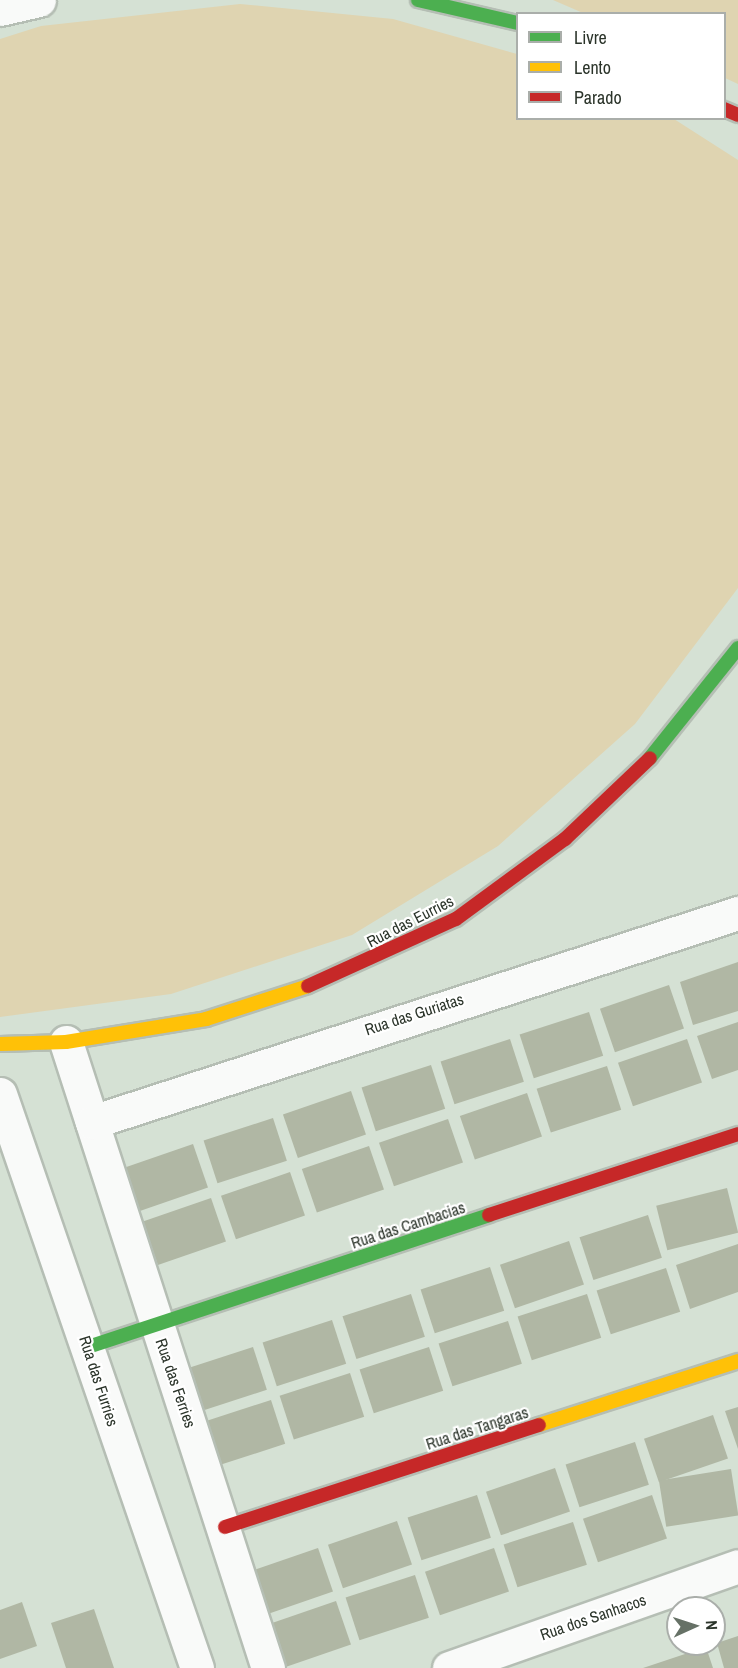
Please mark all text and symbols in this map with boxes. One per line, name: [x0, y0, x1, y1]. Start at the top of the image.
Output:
legend: [516, 12, 726, 120]
text: Livre: [574, 25, 607, 50]
text: Lento: [574, 55, 611, 80]
text: Parado: [574, 85, 622, 110]
street label: Rua das Eurries: [363, 891, 457, 951]
street label: Rua das Guriatas: [362, 989, 466, 1039]
street label: Rua das Cambacias: [349, 1198, 467, 1252]
street label: Rua das Furries: [75, 1333, 123, 1429]
street label: Rua das Ferries: [152, 1336, 200, 1430]
street label: Rua das Tangaras: [423, 1402, 531, 1454]
street label: Rua dos Sanhacos: [537, 1590, 649, 1644]
north arrow: [666, 1596, 726, 1656]
text: N: [701, 1620, 723, 1630]

